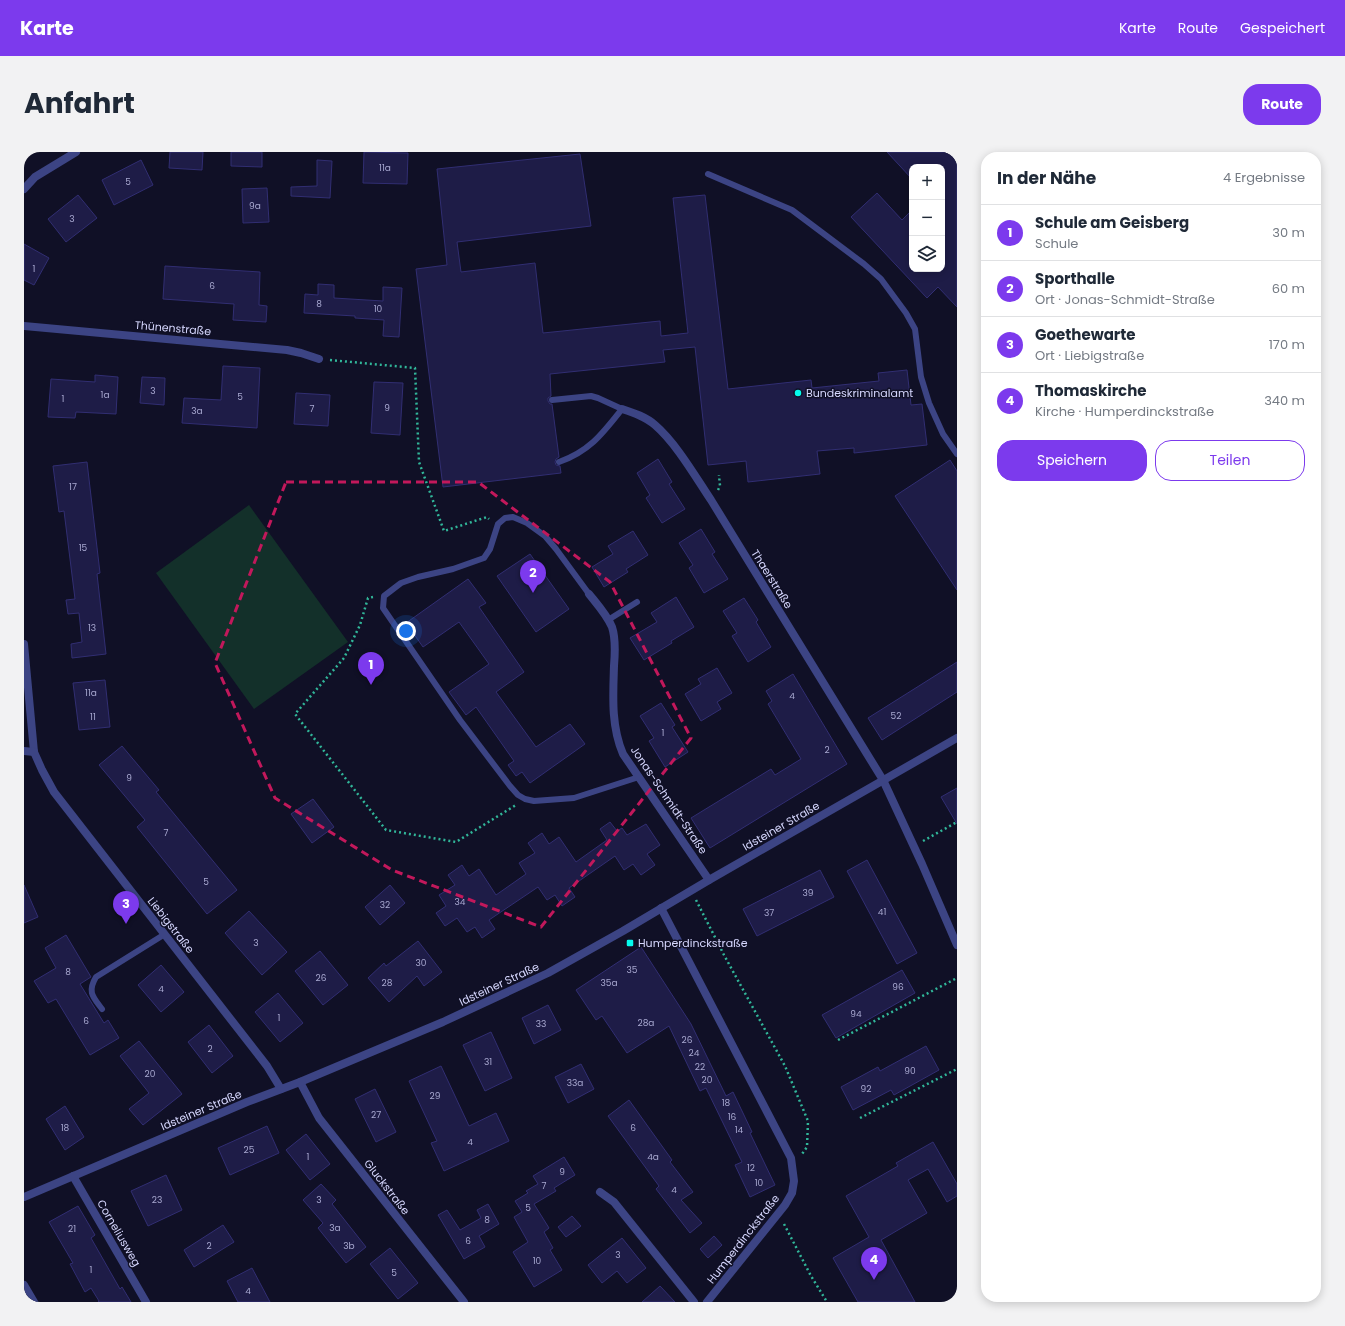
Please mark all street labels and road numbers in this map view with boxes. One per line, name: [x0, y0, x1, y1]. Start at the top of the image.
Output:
street label: Thünenstraße: [134, 317, 212, 339]
street label: Thaerstraße: [747, 546, 797, 612]
street label: Jonas-Schmidt-Straße: [627, 743, 711, 857]
street label: Idsteiner Straße: [739, 797, 823, 855]
street label: Liebigstraße: [144, 893, 198, 957]
street label: Idsteiner Straße: [456, 958, 542, 1010]
street label: Idsteiner Straße: [158, 1086, 244, 1134]
street label: Gluckstraße: [360, 1156, 414, 1218]
street label: Humperdinckstraße: [703, 1191, 783, 1287]
street label: Corneliusweg: [93, 1197, 145, 1269]

